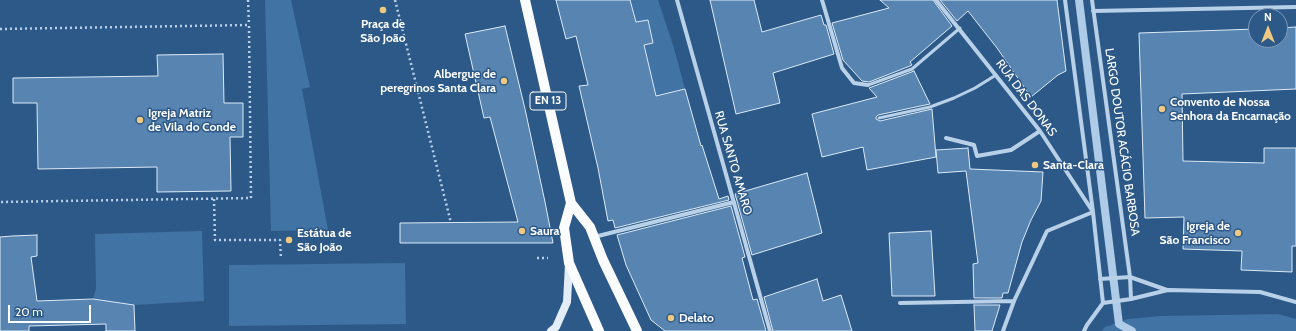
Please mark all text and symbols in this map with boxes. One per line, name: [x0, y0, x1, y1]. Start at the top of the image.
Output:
marker: Praça de São João: [378, 5, 388, 15]
north arrow: [1248, 8, 1288, 48]
text: N: [1264, 10, 1272, 24]
place label: Praça de São João: [360, 17, 406, 45]
street label: LARGO DOUTOR ACÁCIO BARBOSA: [1102, 47, 1142, 237]
street label: RUA DAS DONAS: [992, 57, 1060, 139]
place label: Albergue de peregrinos Santa Clara: [380, 67, 496, 95]
marker: Albergue de peregrinos Santa Clara: [499, 76, 509, 86]
road number: EN 13: [530, 92, 566, 110]
place label: Convento de Nossa Senhora da Encarnação: [1170, 95, 1291, 123]
marker: Convento de Nossa Senhora da Encarnação: [1157, 104, 1167, 114]
place label: Igreja Matriz de Vila do Conde: [148, 106, 236, 134]
street label: RUA SANTO AMARO: [711, 109, 755, 217]
marker: Igreja Matriz de Vila do Conde: [135, 115, 145, 125]
place label: Santa-Clara: [1043, 158, 1104, 172]
marker: Santa-Clara: [1030, 160, 1040, 170]
place label: Igreja de São Francisco: [1160, 219, 1230, 247]
place label: Saura: [530, 224, 559, 238]
place label: Estátua de São João: [297, 226, 351, 254]
marker: Saura: [517, 226, 527, 236]
marker: Igreja de São Francisco: [1233, 228, 1243, 238]
marker: Estátua de São João: [284, 235, 294, 245]
scale bar: [10, 297, 93, 323]
text: 20 m: [15, 304, 43, 319]
place label: Delato: [679, 311, 714, 325]
marker: Delato: [666, 313, 676, 323]

